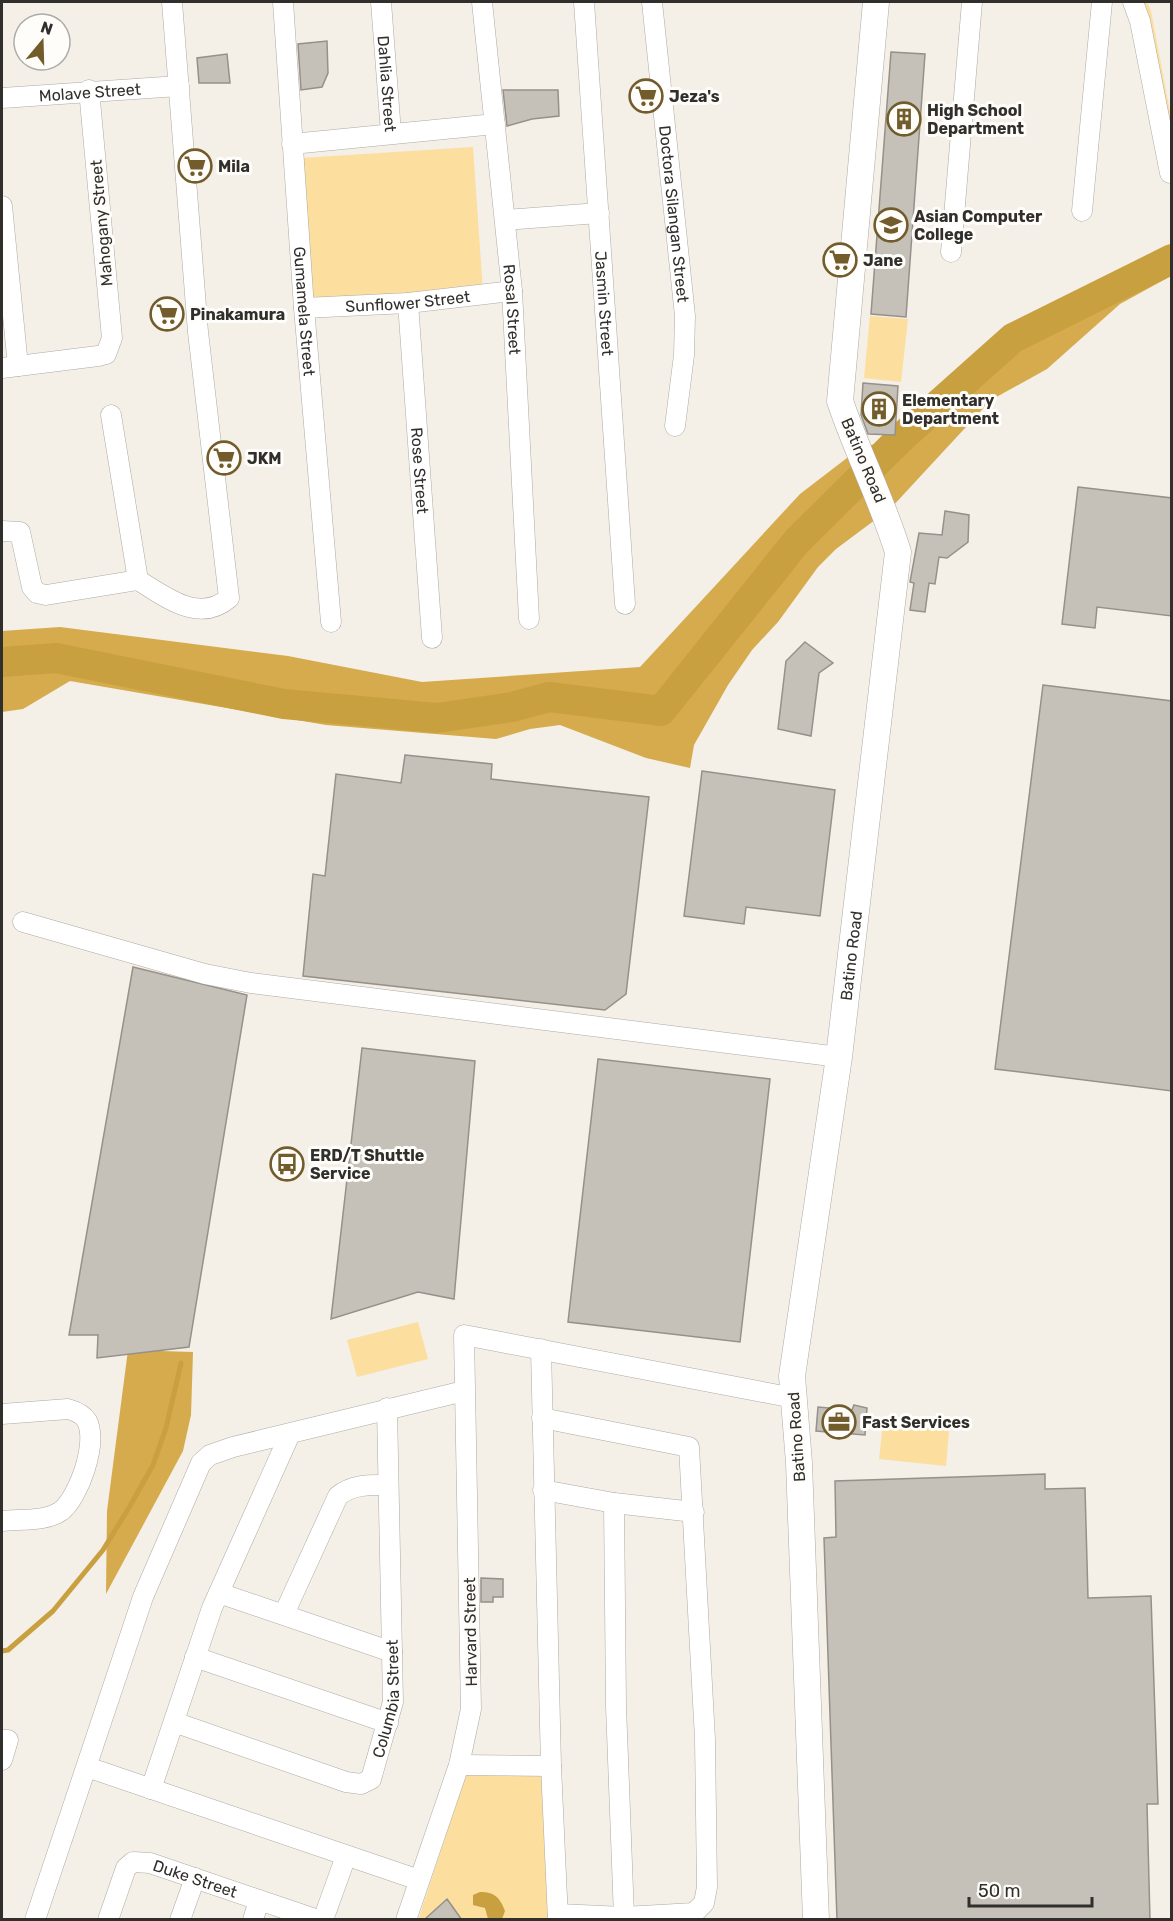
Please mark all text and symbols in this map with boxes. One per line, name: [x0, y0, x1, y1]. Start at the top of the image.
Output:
north arrow: [12, 12, 72, 72]
text: N: [38, 17, 55, 39]
street label: Dahlia Street: [374, 35, 400, 133]
supermarket icon: Jeza's: [628, 78, 664, 114]
street label: Molave Street: [38, 80, 141, 105]
place label: Jeza's: [669, 87, 720, 106]
building icon: High School Department: [886, 101, 922, 137]
place label: High School Department: [927, 101, 1025, 138]
street label: Doctora Silangan Street: [655, 124, 693, 303]
supermarket icon: Mila: [177, 148, 213, 184]
place label: Mila: [218, 157, 250, 176]
street label: Mahogany Street: [87, 159, 116, 287]
school or university icon: Asian Computer College: [873, 207, 909, 243]
place label: Asian Computer College: [914, 207, 1043, 244]
supermarket icon: Jane: [822, 242, 858, 278]
street label: Gumamela Street: [290, 246, 319, 377]
street label: Jasmin Street: [591, 250, 617, 356]
place label: Jane: [863, 251, 903, 270]
street label: Rosal Street: [499, 263, 524, 355]
street label: Sunflower Street: [345, 287, 471, 316]
supermarket icon: Pinakamura: [149, 296, 185, 332]
place label: Pinakamura: [190, 305, 285, 324]
building icon: Elementary Department: [861, 391, 897, 427]
place label: Elementary Department: [902, 391, 1000, 428]
street label: Batino Road: [837, 415, 890, 505]
street label: Rose Street: [407, 427, 432, 515]
supermarket icon: JKM: [206, 440, 242, 476]
place label: JKM: [247, 449, 282, 468]
street label: Batino Road: [837, 910, 866, 1002]
bus stop icon: ERD/T Shuttle Service: [269, 1146, 305, 1182]
place label: ERD/T Shuttle Service: [310, 1146, 424, 1183]
street label: Batino Road: [784, 1391, 809, 1483]
office icon: Fast Services: [821, 1404, 857, 1440]
place label: Fast Services: [862, 1413, 970, 1432]
street label: Harvard Street: [460, 1577, 481, 1687]
street label: Columbia Street: [369, 1639, 403, 1760]
street label: Duke Street: [150, 1856, 240, 1902]
scale bar: [969, 1870, 1092, 1908]
text: 50 m: [978, 1880, 1021, 1902]

